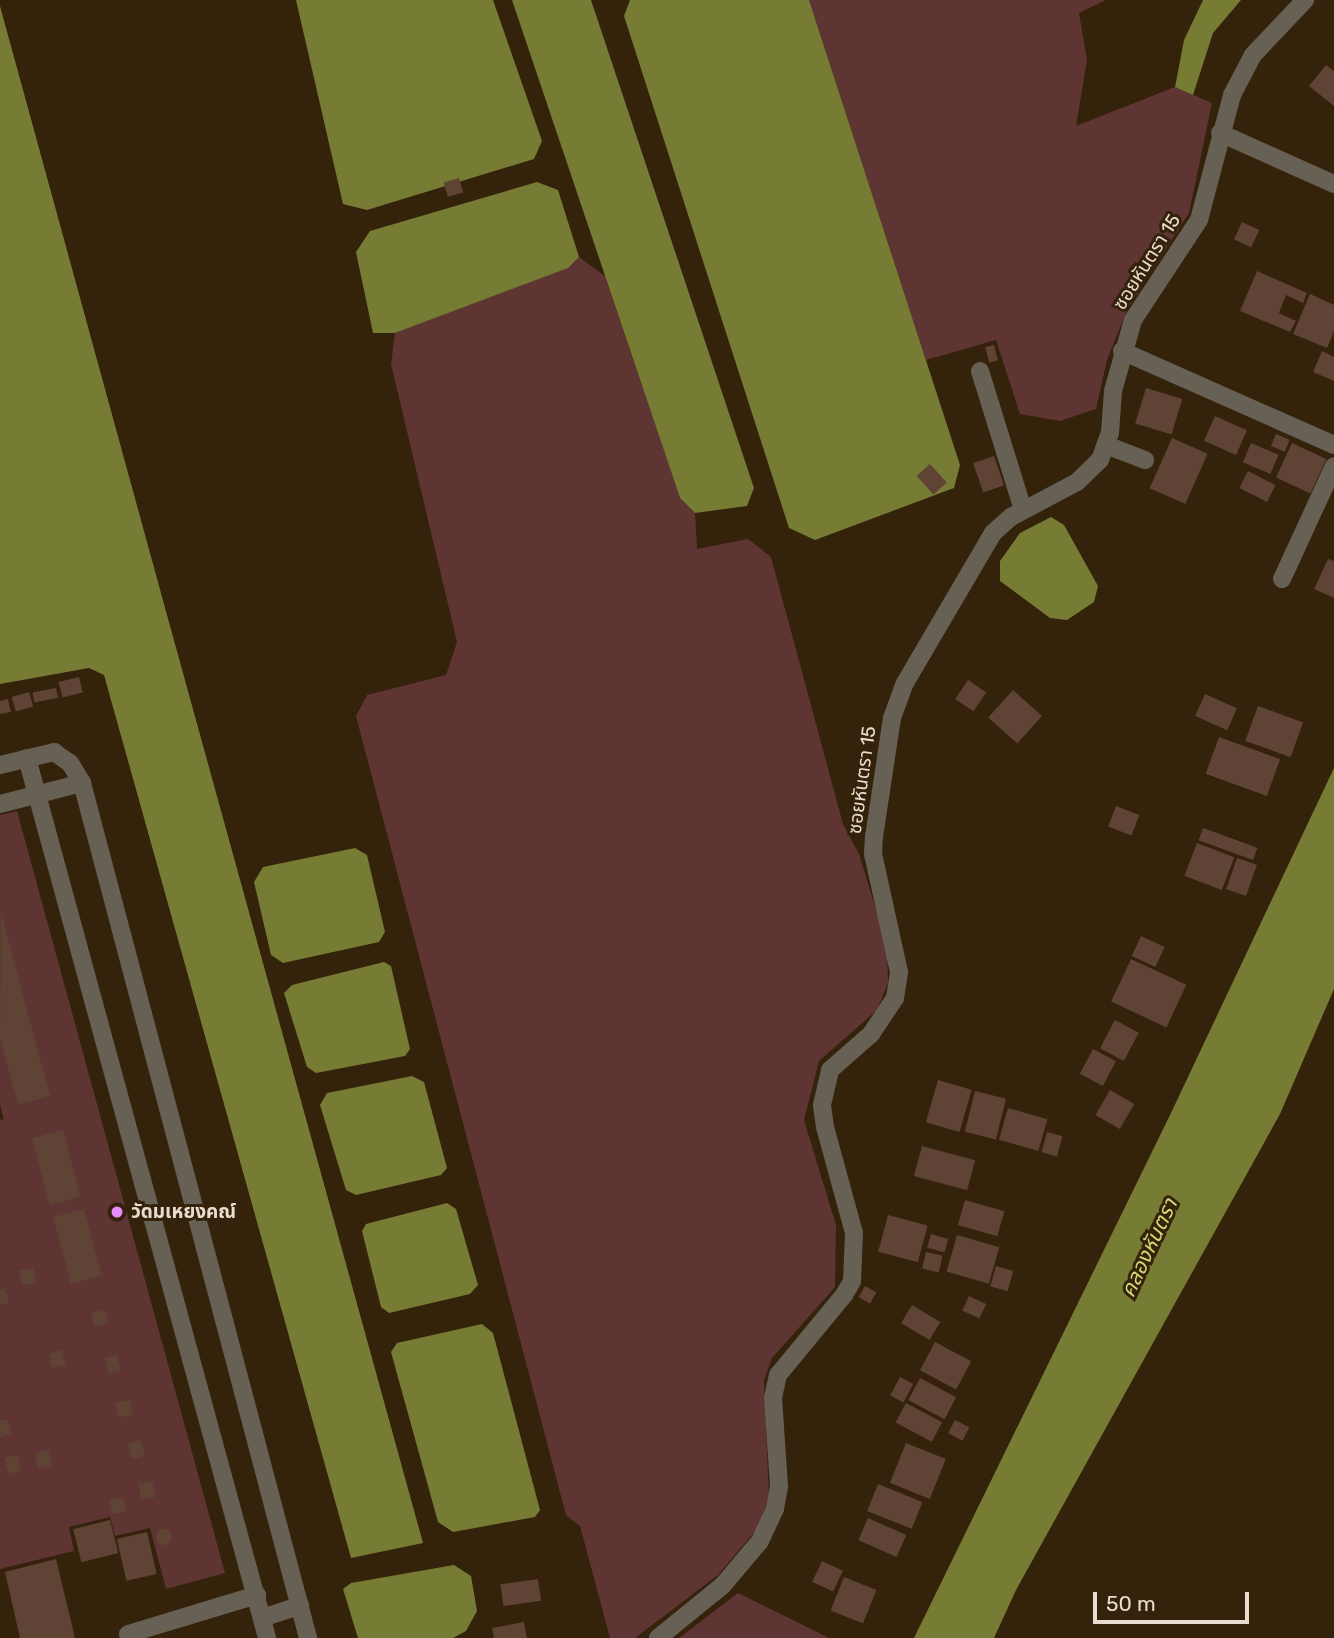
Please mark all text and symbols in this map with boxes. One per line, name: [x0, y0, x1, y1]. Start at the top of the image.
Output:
street label: ซอยหันตรา 15: [1109, 210, 1185, 314]
street label: ซอยหันตรา 15: [843, 725, 881, 835]
water label: คลองหันตรา: [1115, 1195, 1183, 1301]
place label: วัดมเหยงคณ์: [131, 1201, 236, 1223]
marker: วัดมเหยงคณ์: [109, 1204, 125, 1220]
scale bar: [1096, 1578, 1252, 1622]
text: 50 m: [1106, 1591, 1156, 1616]

